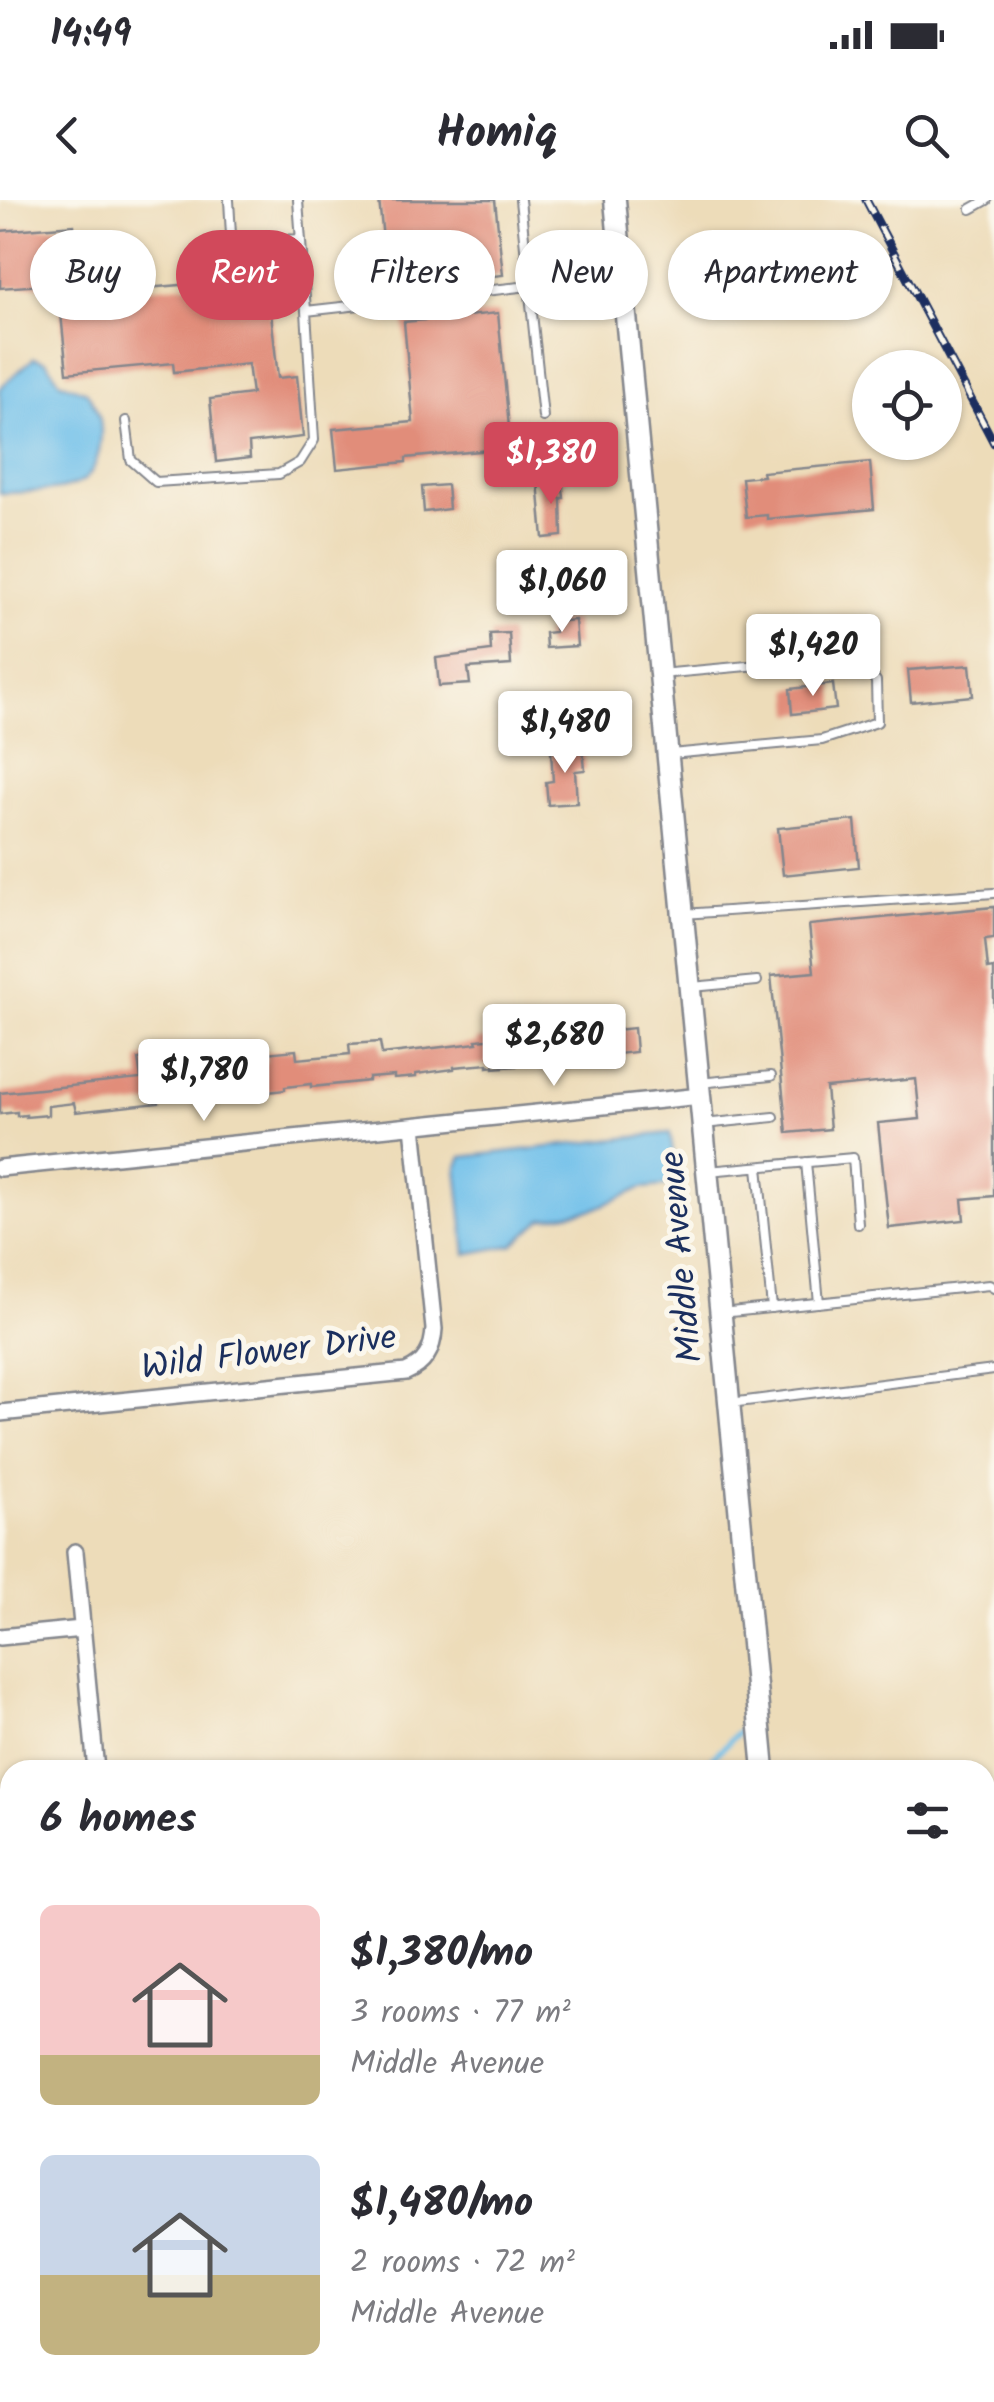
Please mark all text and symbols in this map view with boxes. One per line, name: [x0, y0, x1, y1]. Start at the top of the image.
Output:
text: 14:49: [50, 5, 131, 65]
text: Homiq: [436, 99, 558, 171]
icon: back: [40, 108, 95, 163]
icon: search: [899, 108, 954, 163]
chip: Buy: [30, 230, 156, 320]
chip: Rent: [176, 230, 314, 320]
chip: Filters: [334, 230, 495, 320]
chip: New: [515, 230, 648, 320]
chip: Apartment: [668, 230, 893, 320]
map controls: [852, 350, 962, 460]
button: locate: [852, 350, 962, 460]
pin: $1,380: [470, 422, 632, 507]
text: $1,380: [506, 429, 596, 480]
pin: $1,060: [481, 550, 643, 635]
text: $1,060: [518, 557, 606, 608]
pin: $1,420: [732, 614, 894, 699]
text: $1,420: [768, 621, 858, 672]
pin: $1,480: [484, 691, 646, 776]
text: $1,480: [520, 698, 610, 749]
pin: $2,680: [473, 1004, 635, 1089]
text: $2,680: [505, 1011, 603, 1062]
pin: $1,780: [123, 1039, 285, 1124]
text: $1,780: [160, 1046, 248, 1097]
street label: Middle Avenue: [646, 1149, 720, 1365]
street label: Wild Flower Drive: [138, 1311, 400, 1397]
text: 6 homes: [40, 1787, 196, 1854]
icon: filters: [900, 1793, 955, 1848]
text: $1,380/mo: [350, 1921, 533, 1988]
icon: home: [120, 1945, 240, 2065]
text: 3 rooms · 77 m²: [350, 1988, 571, 2039]
text: Middle Avenue: [350, 2039, 544, 2090]
text: $1,480/mo: [350, 2171, 533, 2238]
icon: home: [120, 2195, 240, 2315]
text: 2 rooms · 72 m²: [350, 2238, 575, 2289]
text: Middle Avenue: [350, 2289, 544, 2340]

